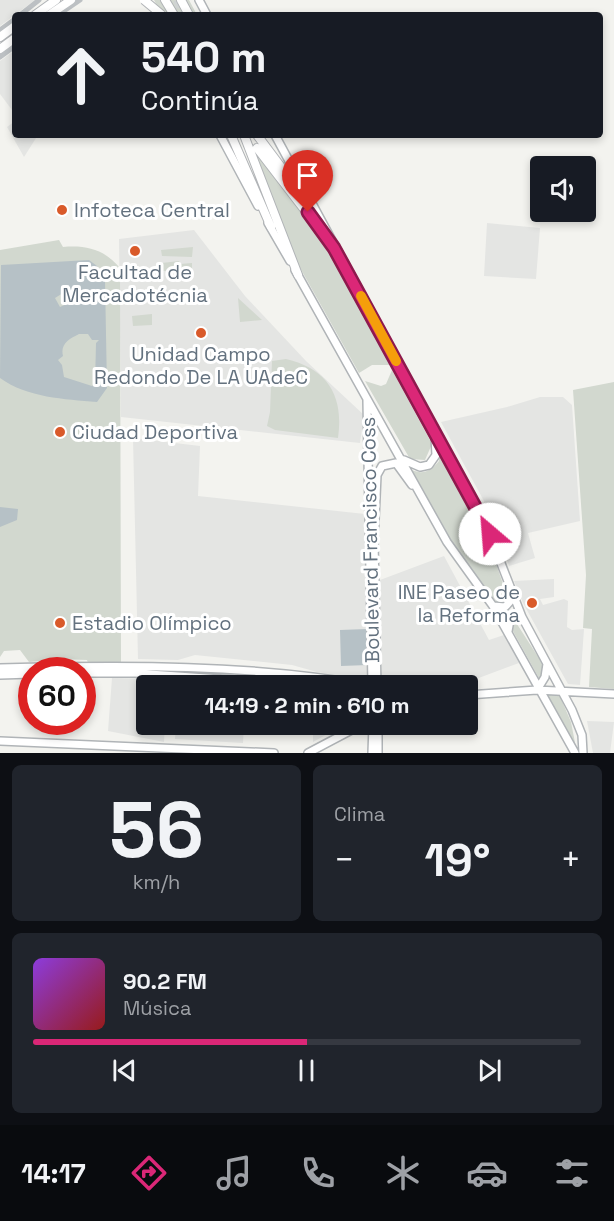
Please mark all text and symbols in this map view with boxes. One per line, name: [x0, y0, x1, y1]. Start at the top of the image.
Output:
text: 540 m: [141, 31, 267, 84]
icon: ahead: [42, 36, 120, 114]
text: Continúa: [141, 83, 259, 118]
pin: [282, 150, 333, 212]
map controls: [530, 156, 596, 222]
button: sound: [530, 156, 596, 222]
icon: arrive: [291, 159, 324, 192]
place label: Infoteca Central: [74, 197, 230, 223]
marker: Infoteca Central: [55, 203, 69, 217]
marker: Facultad de Mercadotécnia: [128, 244, 142, 258]
place label: Facultad de Mercadotécnia: [62, 259, 208, 308]
marker: Unidad Campo Redondo De LA UAdeC: [194, 326, 208, 340]
place label: Unidad Campo Redondo De LA UAdeC: [94, 341, 308, 390]
street label: Boulevard Francisco Coss: [355, 417, 385, 663]
place label: Ciudad Deportiva: [72, 419, 238, 445]
marker: Ciudad Deportiva: [53, 425, 67, 439]
position arrow: [458, 502, 522, 566]
place label: INE Paseo de la Reforma: [398, 579, 520, 628]
marker: INE Paseo de la Reforma: [525, 596, 539, 610]
place label: Estadio Olímpico: [72, 610, 232, 636]
marker: Estadio Olímpico: [53, 616, 67, 630]
speed limit sign: 60: [18, 657, 96, 735]
text: 14:19 · 2 min · 610 m: [205, 691, 409, 719]
text: 56: [109, 780, 204, 880]
text: Clima: [334, 801, 385, 827]
text: 19°: [425, 832, 490, 889]
text: −: [334, 839, 354, 881]
text: +: [561, 839, 581, 881]
text: km/h: [133, 869, 180, 895]
text: 90.2 FM: [123, 967, 207, 995]
text: Música: [123, 995, 191, 1021]
icon: previous: [108, 1054, 141, 1087]
icon: pause: [290, 1054, 323, 1087]
icon: next: [473, 1054, 506, 1087]
icon: directions: [128, 1152, 170, 1194]
icon: music: [213, 1152, 255, 1194]
icon: phone: [297, 1152, 339, 1194]
icon: climate: [382, 1152, 424, 1194]
icon: car: [466, 1152, 508, 1194]
icon: filters: [551, 1152, 593, 1194]
text: 14:17: [21, 1156, 86, 1191]

